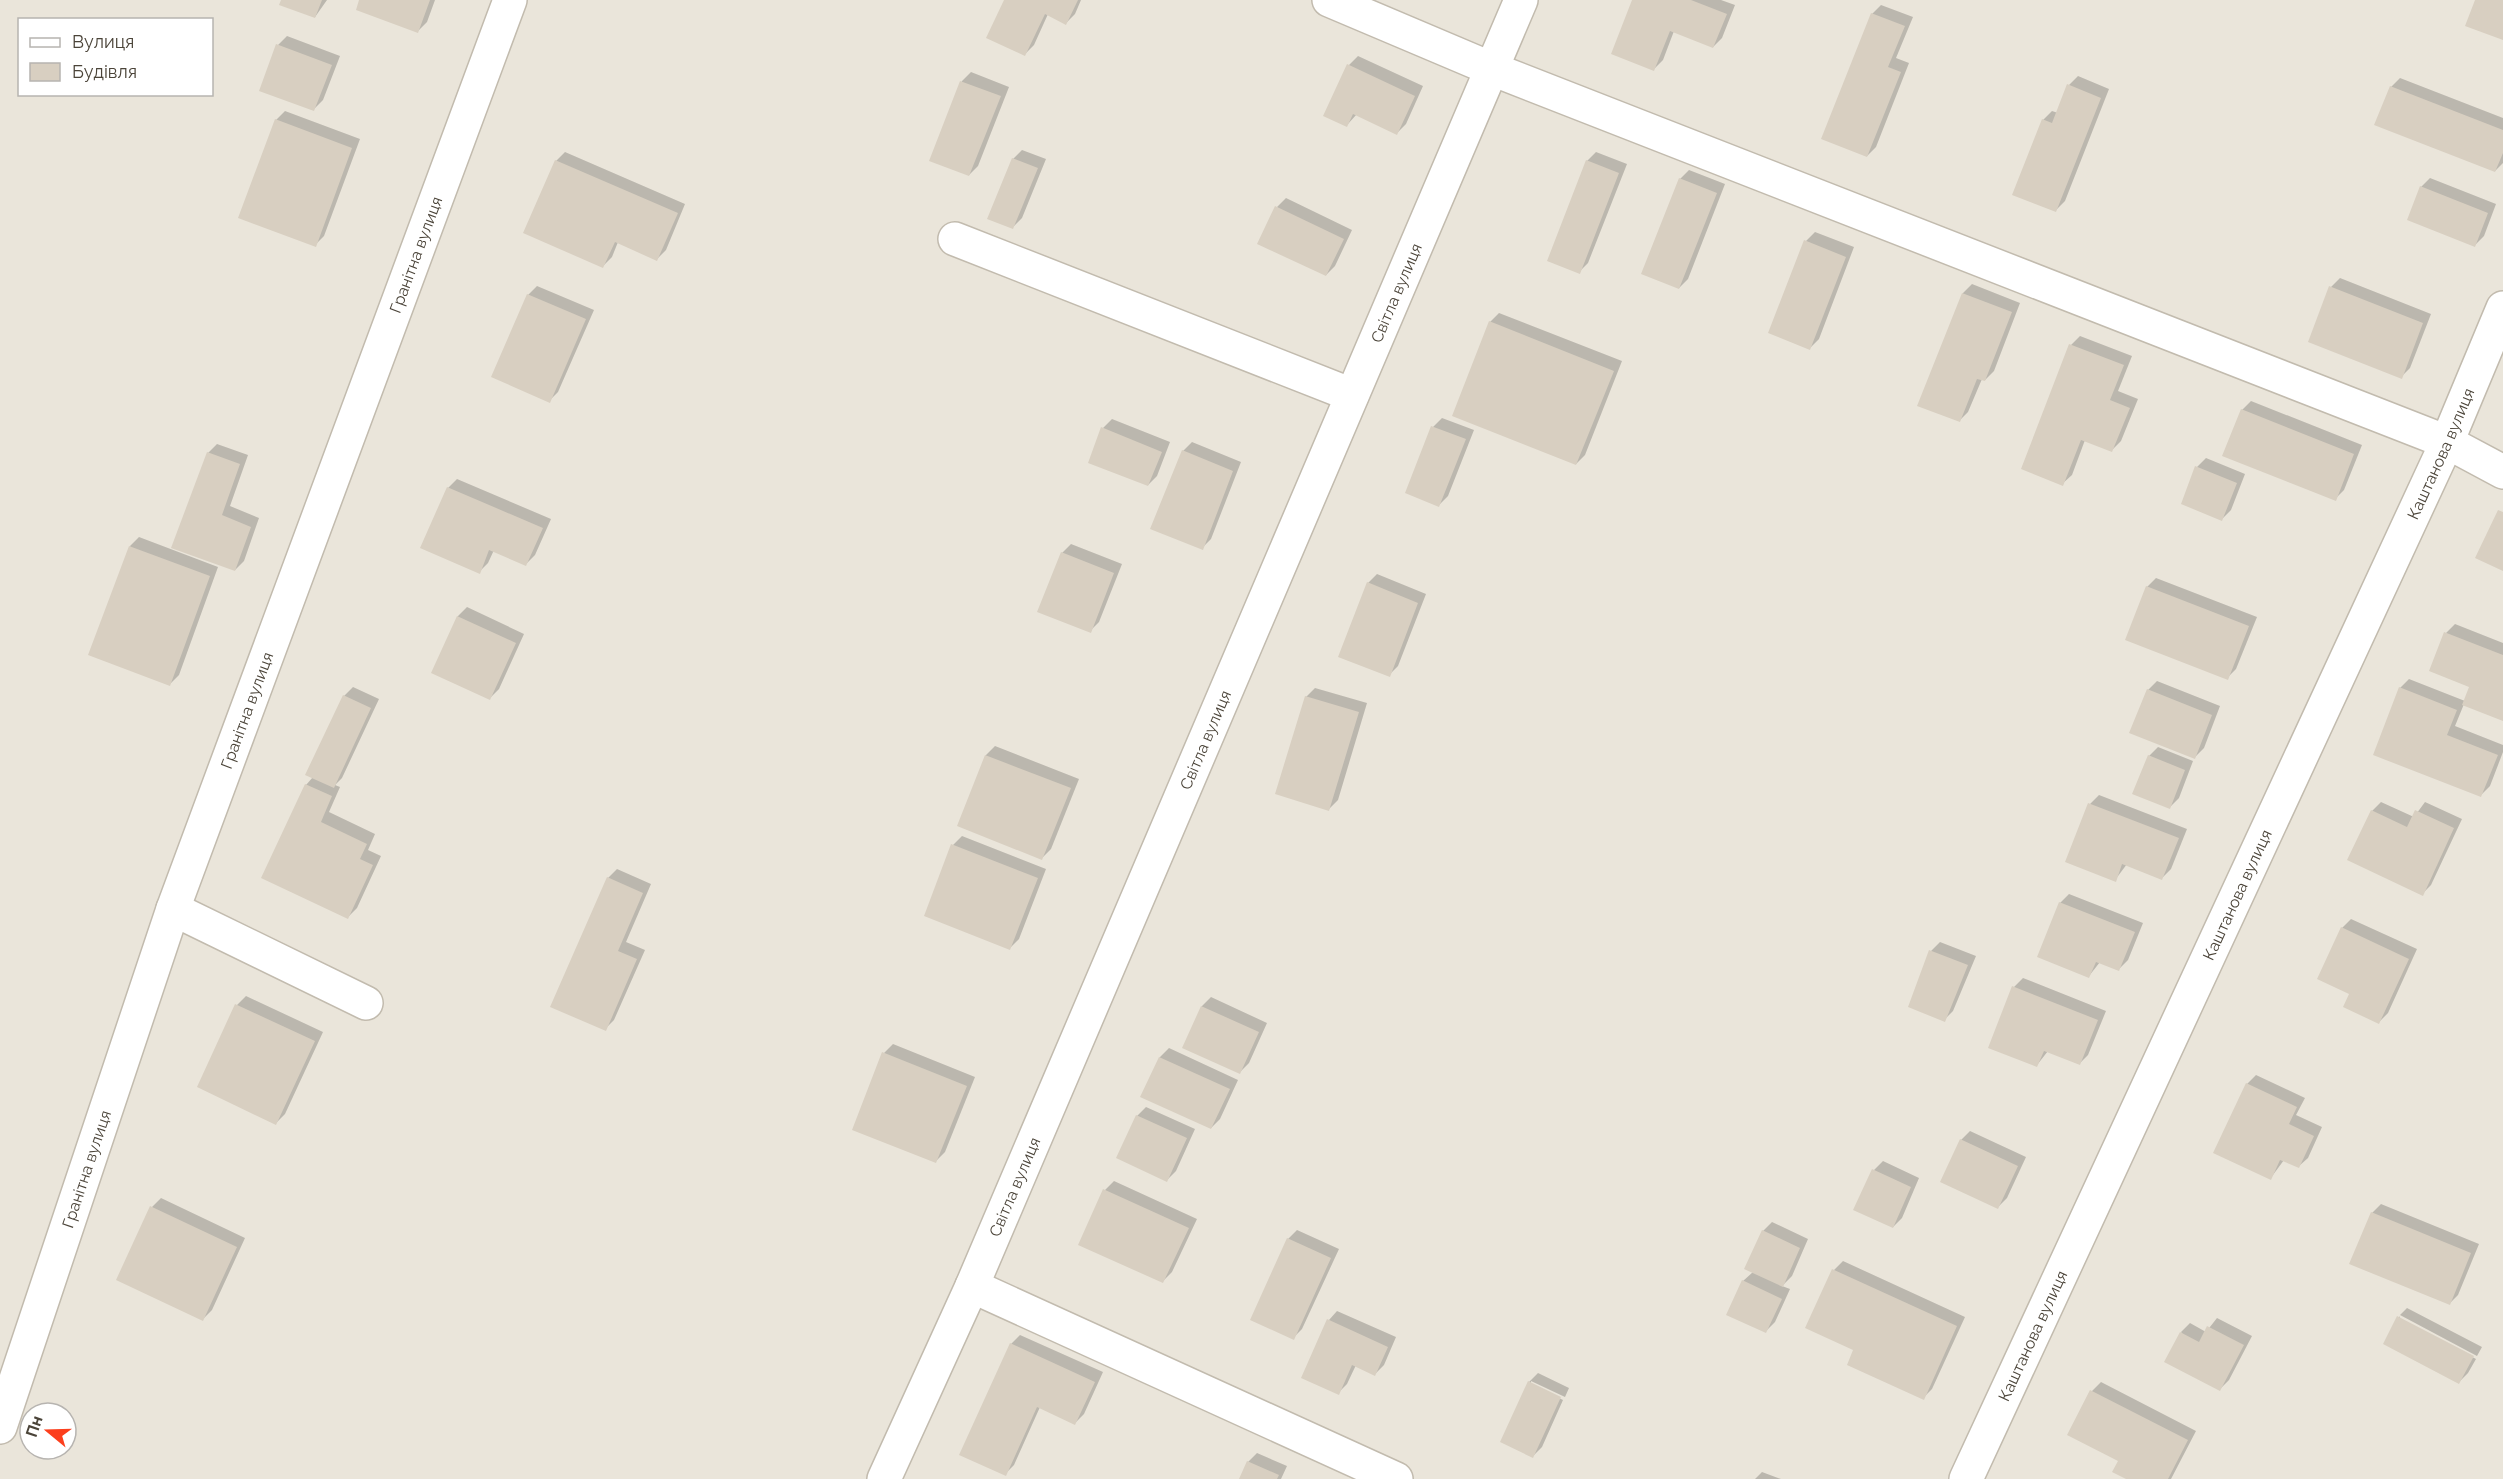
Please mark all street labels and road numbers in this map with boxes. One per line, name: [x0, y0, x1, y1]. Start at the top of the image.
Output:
street label: Гранітна вулиця: [386, 194, 446, 316]
street label: Світла вулиця: [1367, 241, 1426, 346]
street label: Каштанова вулиця: [2404, 385, 2478, 522]
street label: Гранітна вулиця: [217, 650, 277, 771]
street label: Світла вулиця: [1176, 687, 1235, 793]
street label: Каштанова вулиця: [2199, 827, 2276, 963]
street label: Гранітна вулиця: [58, 1108, 115, 1230]
street label: Світла вулиця: [985, 1134, 1044, 1239]
street label: Каштанова вулиця: [1995, 1268, 2071, 1404]

